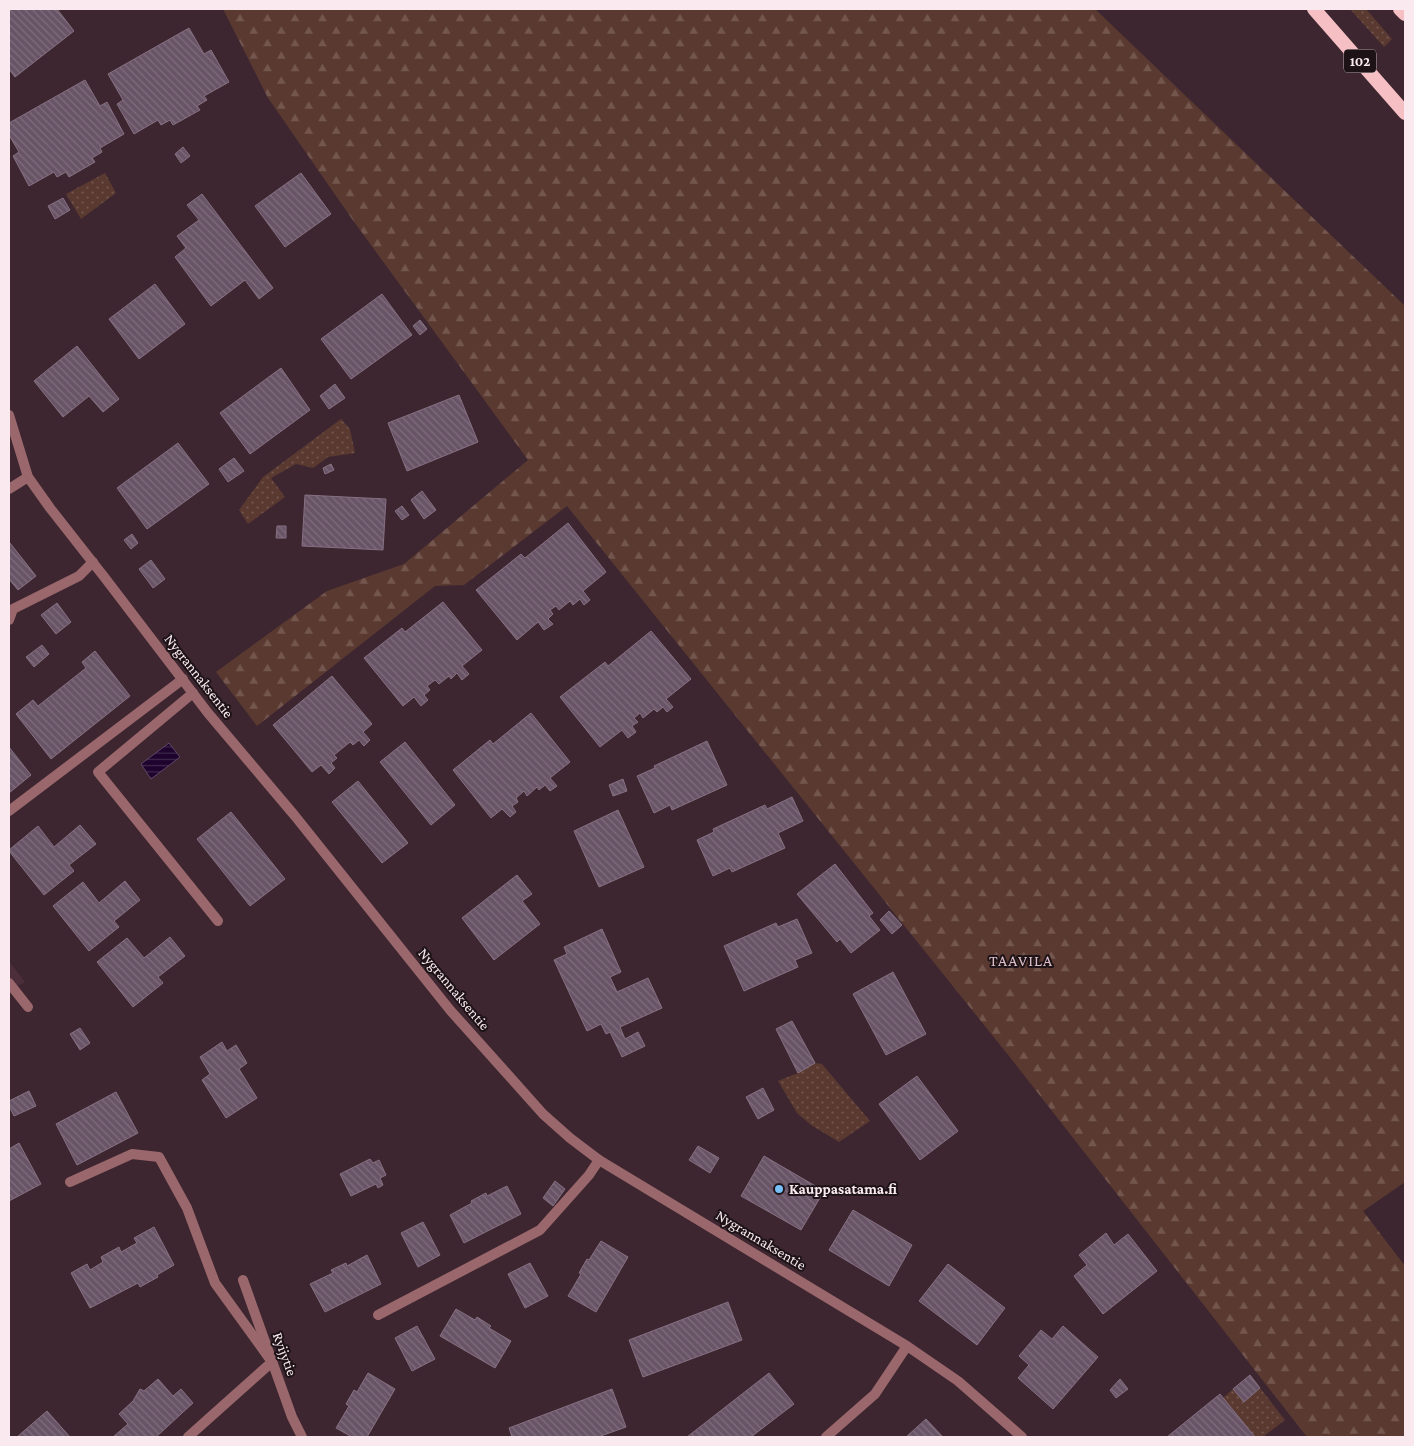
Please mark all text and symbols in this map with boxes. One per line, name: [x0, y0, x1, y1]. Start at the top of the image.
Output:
road number: 102: [1344, 49, 1376, 72]
street label: Nygrannaksentie: [161, 631, 237, 722]
street label: Nygrannaksentie: [414, 945, 493, 1034]
district label: TAAVILA: [989, 952, 1053, 969]
place label: Kauppasatama.fi: [789, 1181, 897, 1197]
marker: Kauppasatama.fi: [773, 1183, 785, 1195]
street label: Nygrannaksentie: [713, 1207, 809, 1274]
street label: Ryijytie: [269, 1330, 300, 1379]

